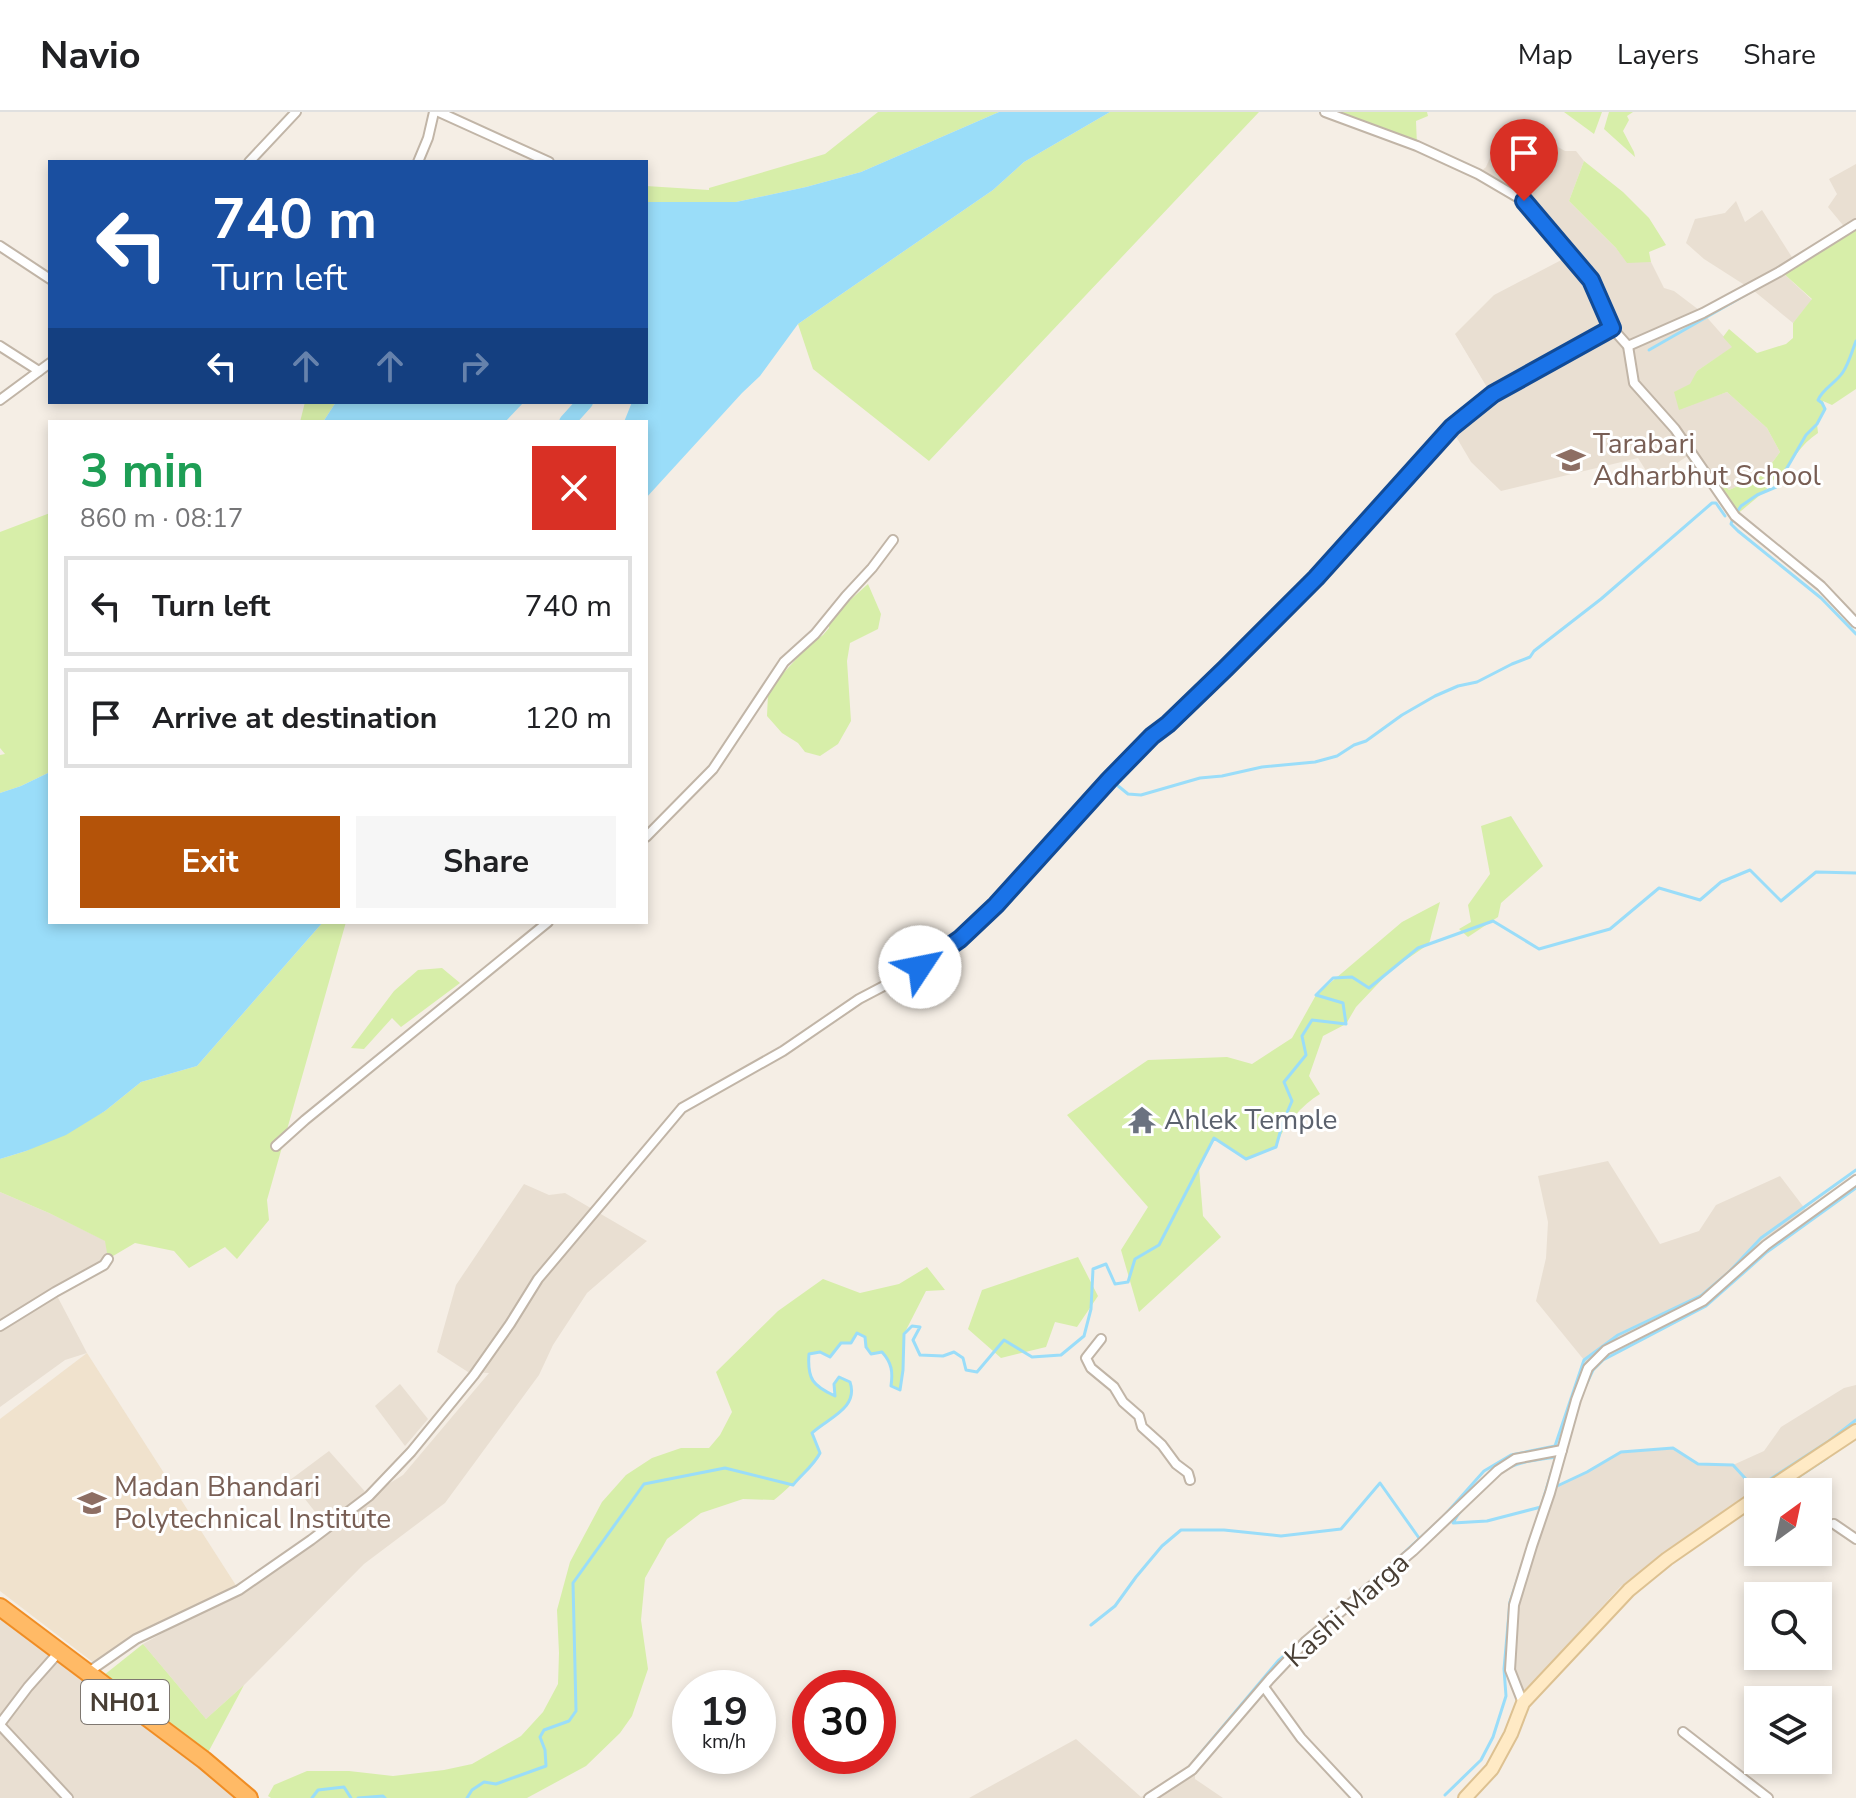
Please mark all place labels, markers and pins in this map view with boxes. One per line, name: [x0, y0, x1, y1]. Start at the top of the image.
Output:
pin: [1490, 119, 1558, 201]
place label: Tarabari Adharbhut School: [1593, 425, 1822, 495]
school or university icon: Tarabari Adharbhut School: [1556, 445, 1586, 475]
place label: Ahlek Temple: [1164, 1101, 1338, 1139]
temple icon: Ahlek Temple: [1127, 1105, 1157, 1135]
place label: Madan Bhandari Polytechnical Institute: [114, 1468, 391, 1538]
school or university icon: Madan Bhandari Polytechnical Institute: [77, 1488, 107, 1518]

